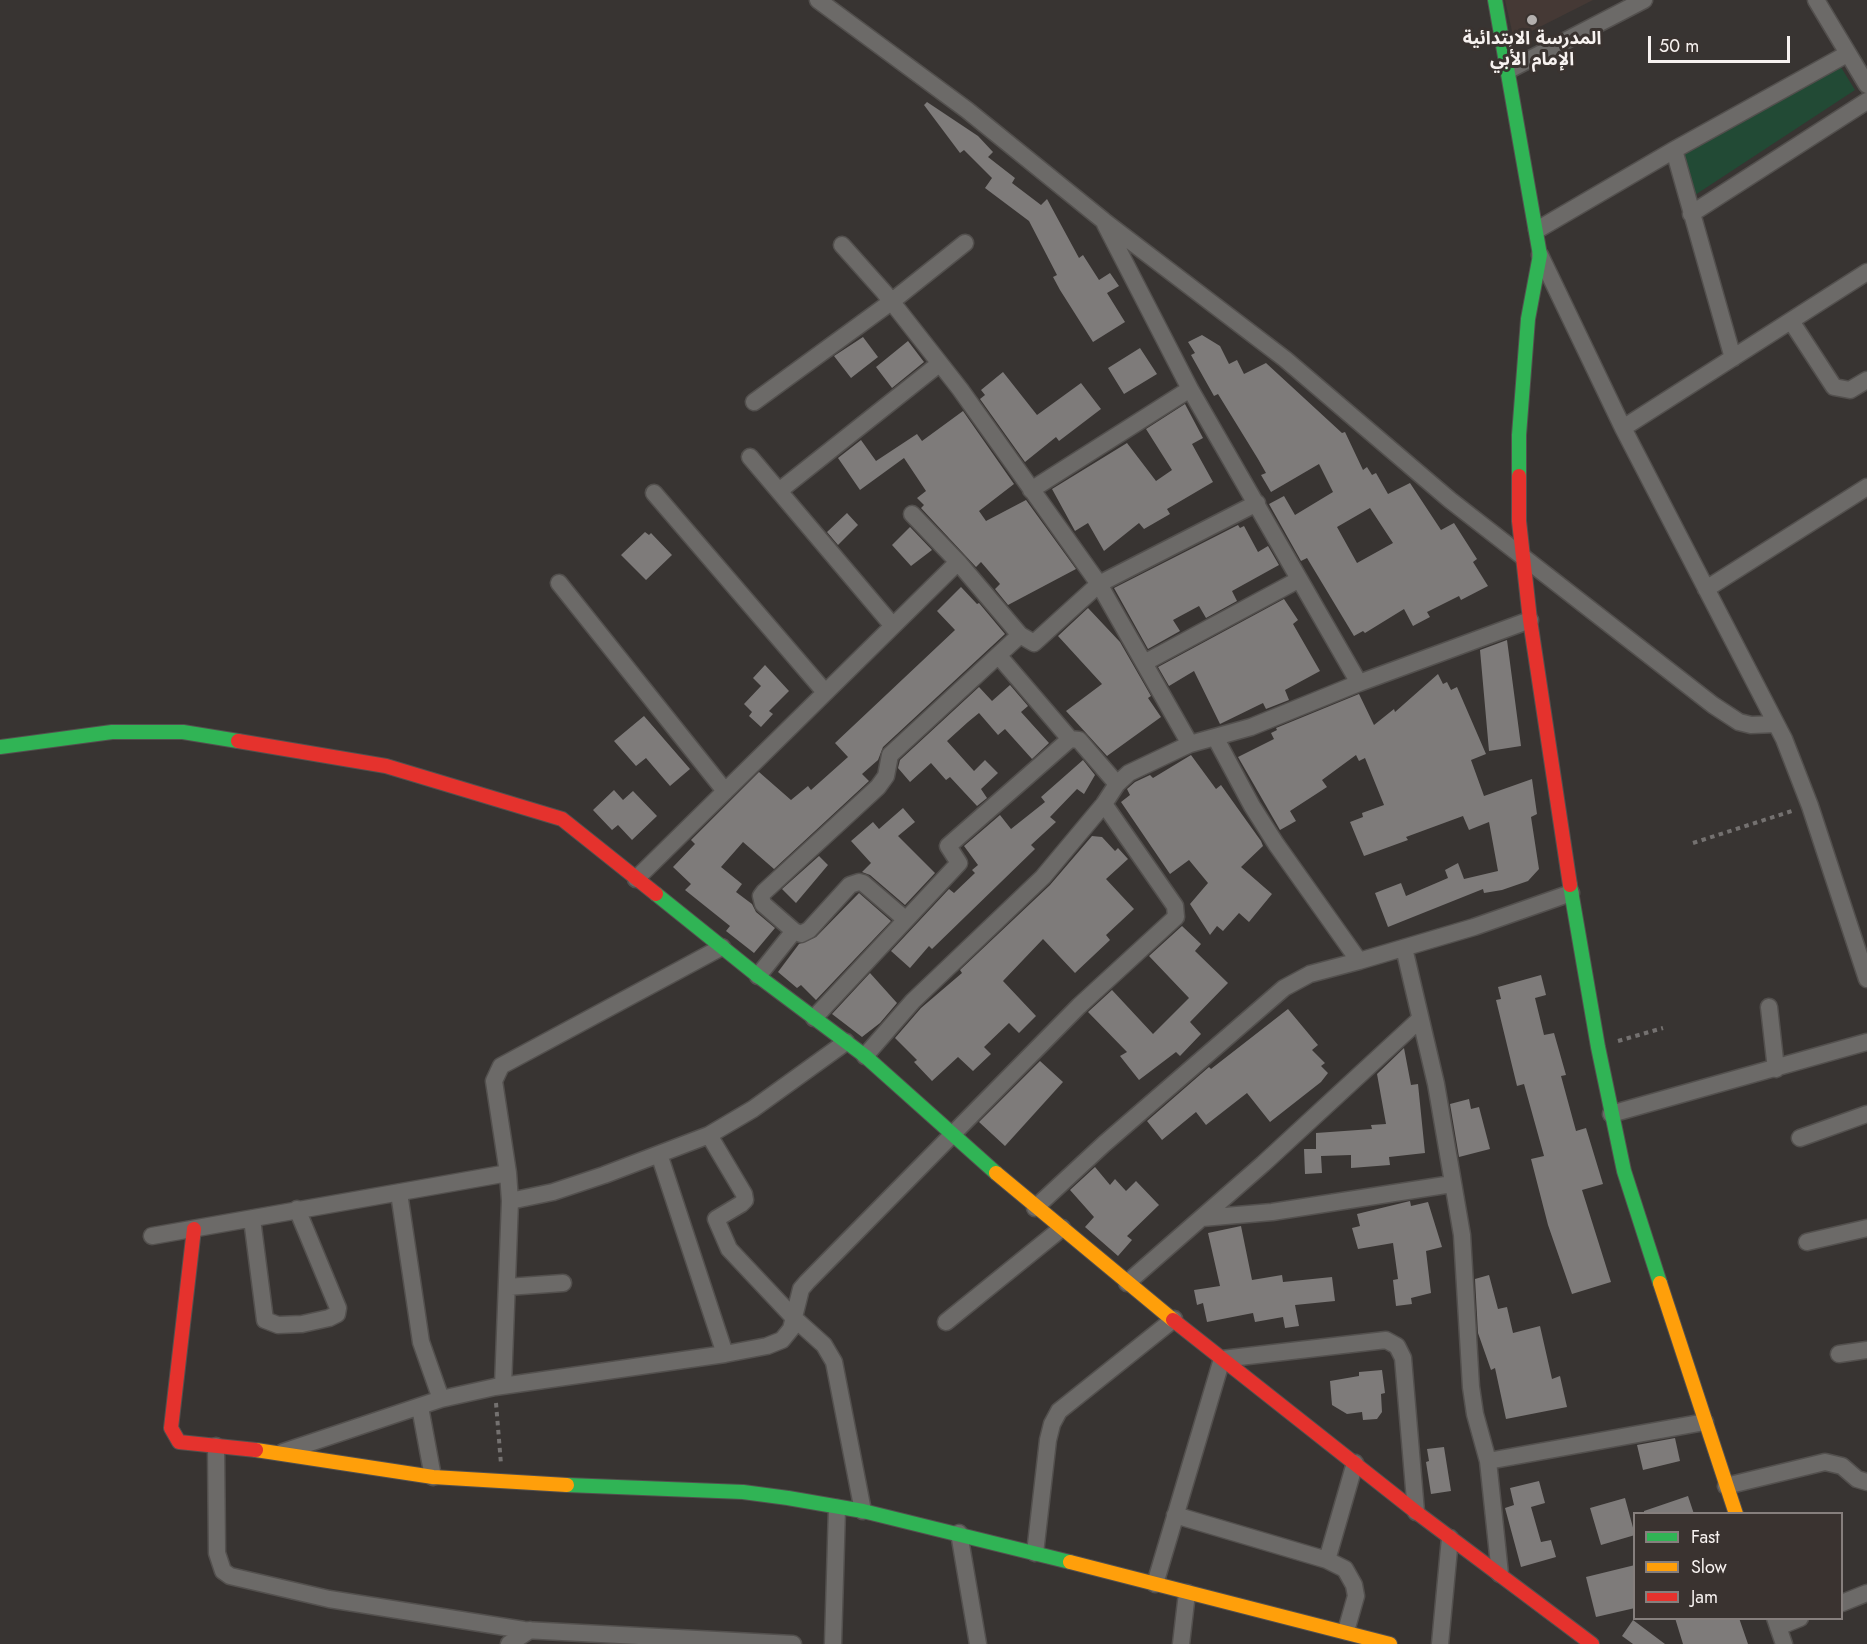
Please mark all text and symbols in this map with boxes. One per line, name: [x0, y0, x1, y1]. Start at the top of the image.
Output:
marker: المدرسة الابتدائية الإمام الأبي: [1525, 13, 1539, 27]
scale bar: [1651, 24, 1794, 62]
place label: المدرسة الابتدائية الإمام الأبي: [1463, 29, 1601, 72]
text: 50 m: [1659, 33, 1699, 59]
legend: [1633, 1512, 1843, 1620]
text: Fast: [1691, 1524, 1720, 1550]
text: Slow: [1691, 1554, 1727, 1580]
text: Jam: [1691, 1584, 1718, 1610]

